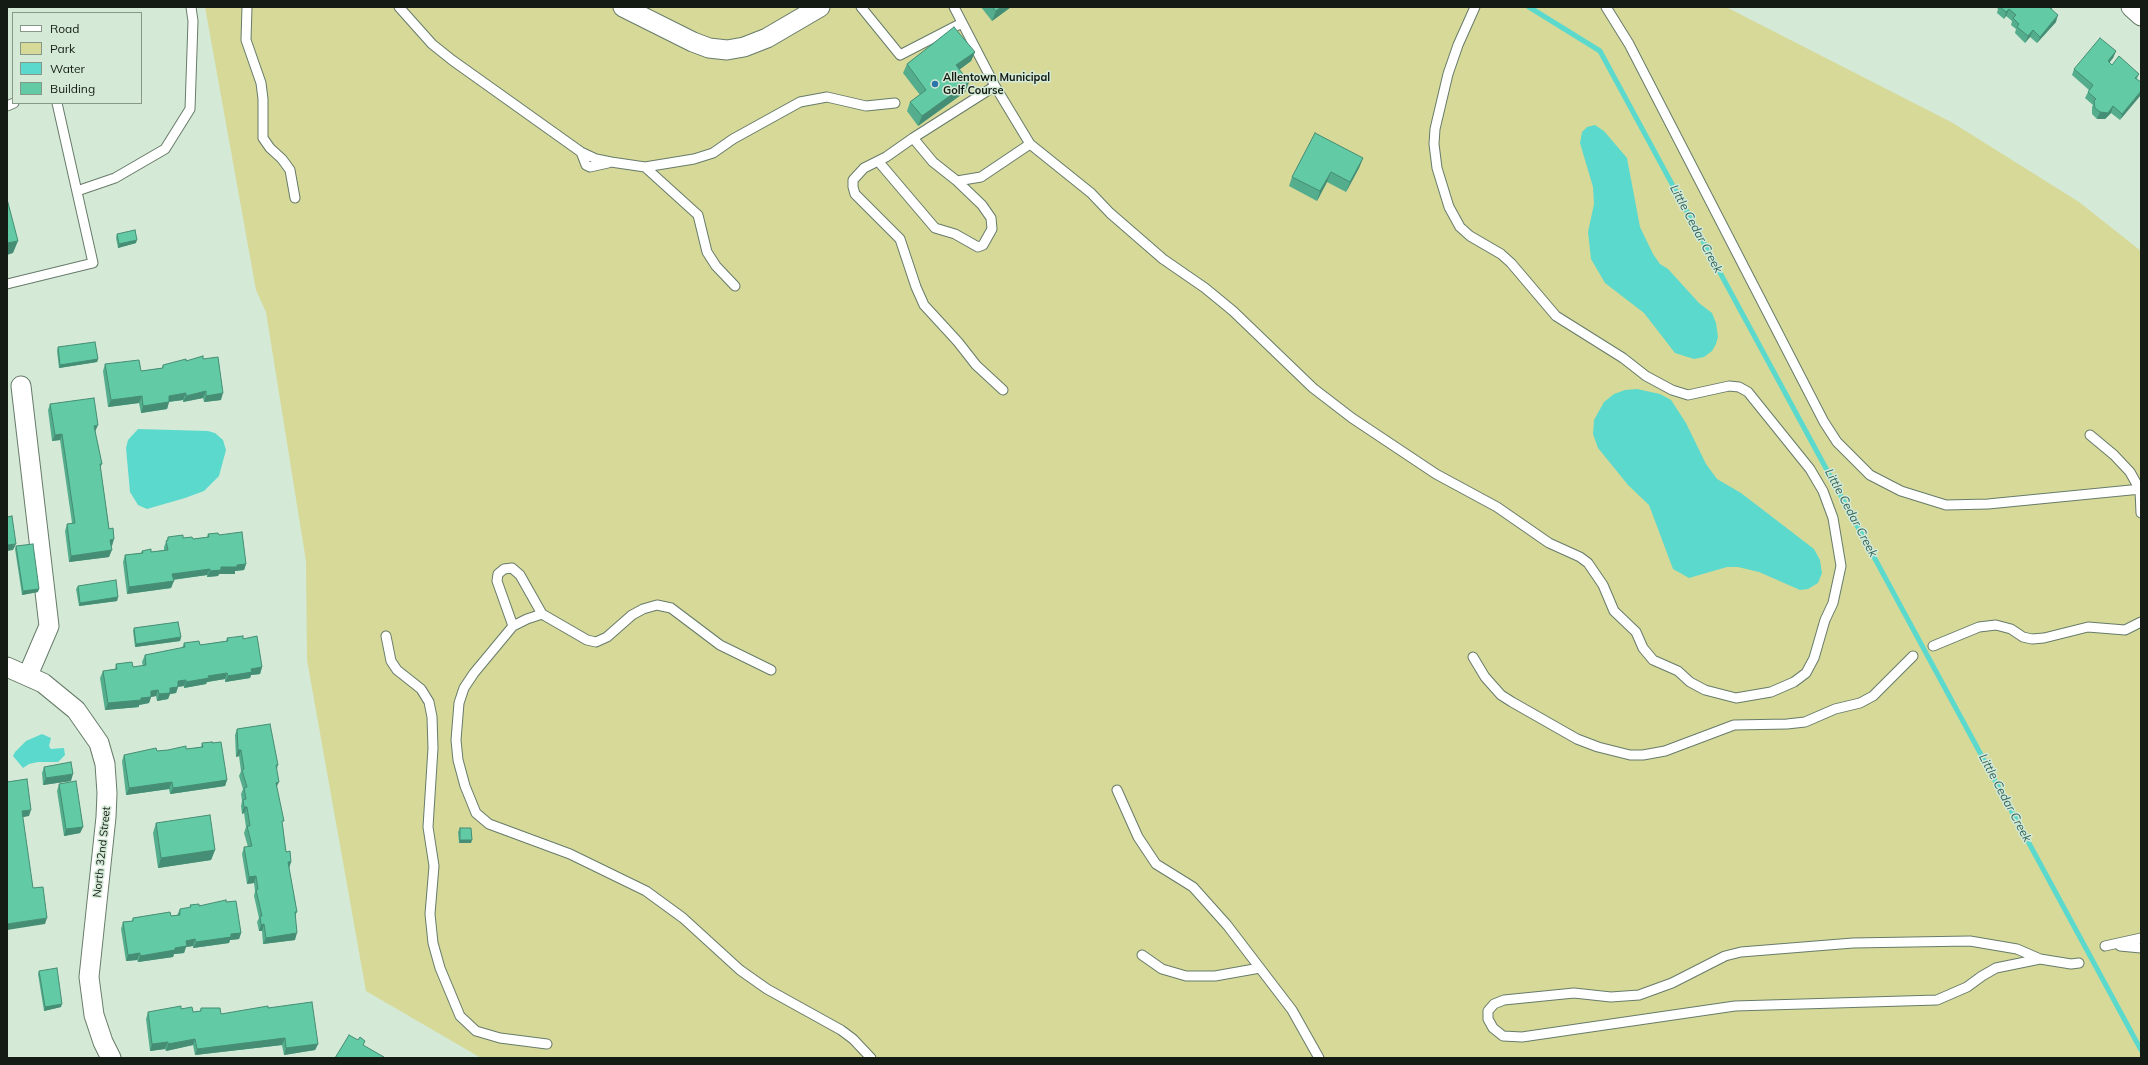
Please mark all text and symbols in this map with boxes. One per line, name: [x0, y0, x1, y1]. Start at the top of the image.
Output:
legend: [12, 12, 142, 104]
text: Road: [50, 21, 79, 36]
text: Park: [50, 41, 75, 56]
text: Water: [50, 61, 85, 76]
place label: Allentown Municipal Golf Course: [943, 71, 1050, 97]
marker: Allentown Municipal Golf Course: [930, 79, 940, 89]
text: Building: [50, 81, 95, 96]
water label: Little Cedar Creek: [1667, 182, 1725, 276]
water label: Little Cedar Creek: [1822, 466, 1880, 560]
water label: Little Cedar Creek: [1976, 751, 2034, 845]
street label: North 32nd Street: [91, 806, 113, 898]

